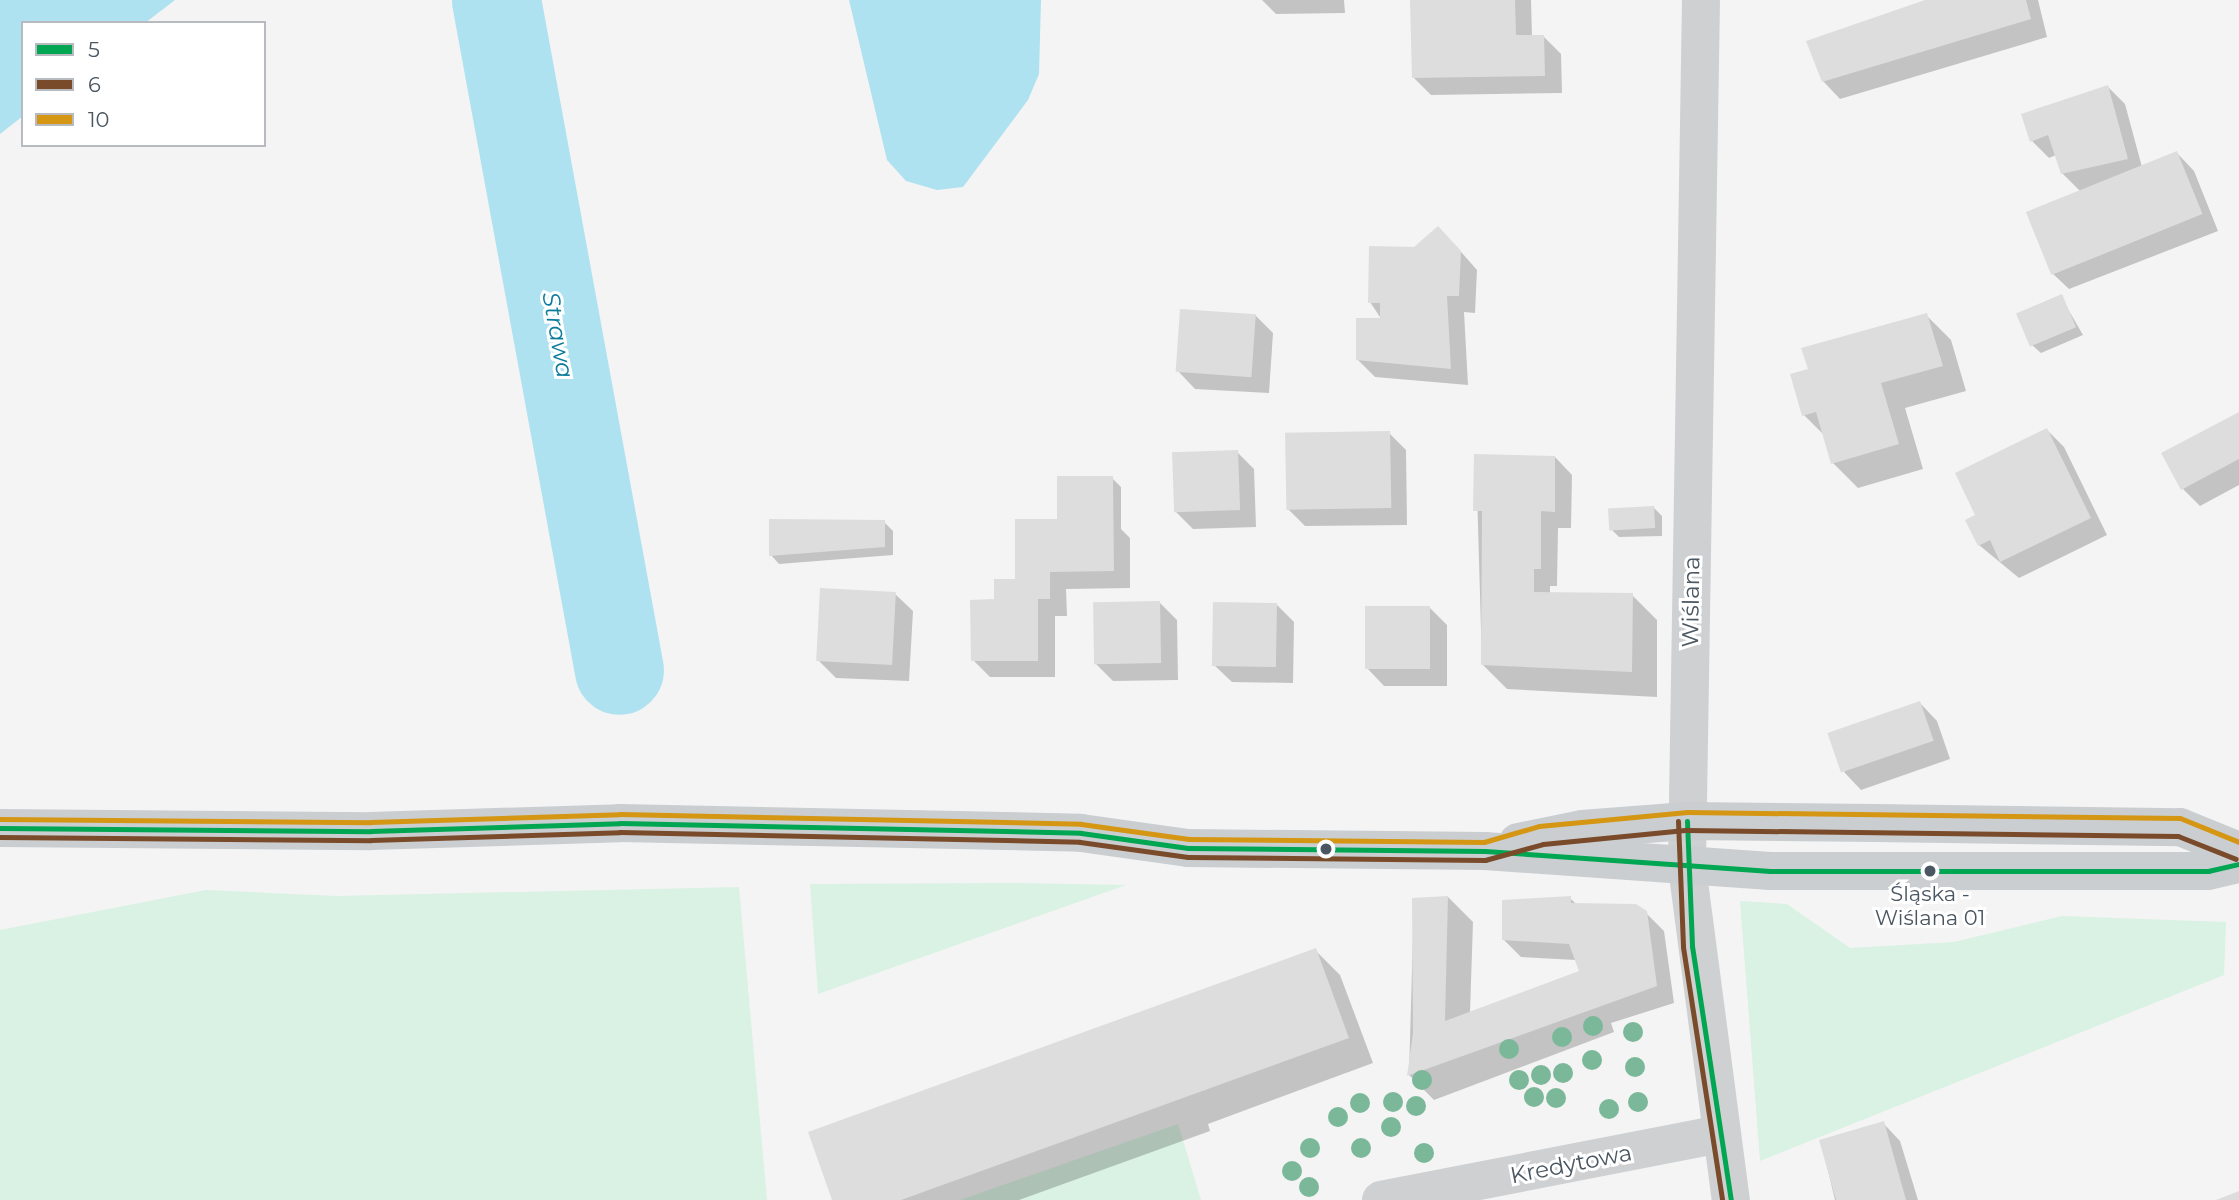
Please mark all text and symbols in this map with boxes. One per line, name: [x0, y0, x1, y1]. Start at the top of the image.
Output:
legend: [21, 21, 266, 147]
text: 5: [88, 37, 100, 62]
text: 6: [88, 72, 101, 97]
text: 10: [88, 107, 109, 132]
water label: Strawa: [536, 290, 580, 380]
street label: Wiślana: [1676, 556, 1706, 648]
unlabelled marker: [1319, 842, 1333, 856]
marker: Śląska - Wiślana 01: [1923, 864, 1937, 878]
place label: Śląska - Wiślana 01: [1875, 881, 1985, 931]
street label: Kredytowa: [1508, 1139, 1634, 1189]

